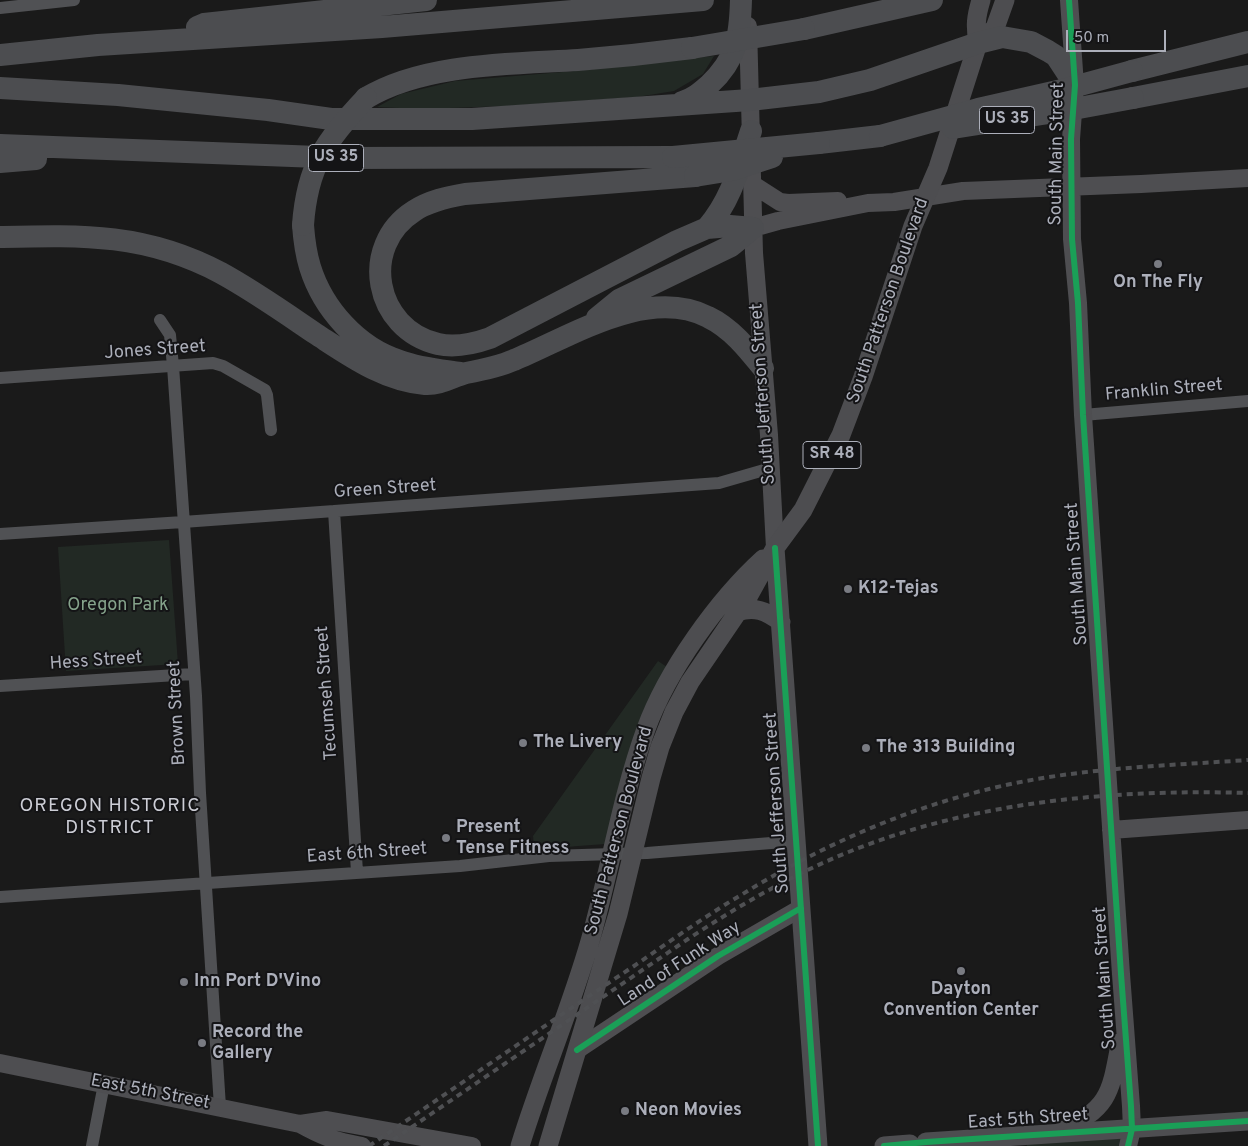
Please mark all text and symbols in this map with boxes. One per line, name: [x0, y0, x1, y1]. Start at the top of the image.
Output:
scale bar: [1068, 20, 1168, 52]
text: 50 m: [1074, 29, 1109, 48]
street label: South Main Street: [1046, 82, 1070, 226]
road number: US 35: [980, 106, 1034, 134]
road number: US 35: [308, 144, 364, 172]
street label: South Patterson Boulevard: [844, 196, 934, 406]
marker: On The Fly: [1152, 258, 1164, 270]
place label: On The Fly: [1113, 272, 1203, 294]
street label: South Jefferson Street: [747, 303, 781, 485]
street label: Jones Street: [103, 337, 207, 365]
street label: Franklin Street: [1104, 375, 1224, 407]
road number: SR 48: [803, 442, 861, 468]
street label: Green Street: [333, 476, 437, 504]
street label: South Main Street: [1062, 502, 1094, 646]
place label: K12-Tejas: [858, 578, 939, 600]
marker: K12-Tejas: [842, 583, 854, 595]
park label: Oregon Park: [67, 595, 169, 617]
street label: Tecumseh Street: [313, 625, 343, 761]
street label: Hess Street: [49, 648, 143, 676]
street label: Brown Street: [164, 660, 192, 766]
street label: South Jefferson Street: [761, 712, 795, 894]
street label: South Patterson Boulevard: [582, 724, 658, 938]
place label: The Livery: [533, 732, 622, 754]
marker: The Livery: [517, 737, 529, 749]
place label: The 313 Building: [876, 737, 1015, 759]
marker: The 313 Building: [860, 742, 872, 754]
district label: OREGON HISTORIC DISTRICT: [18, 796, 202, 840]
place label: Present Tense Fitness: [456, 817, 569, 860]
marker: Present Tense Fitness: [440, 832, 452, 844]
street label: East 6th Street: [306, 839, 428, 869]
street label: South Main Street: [1090, 906, 1122, 1050]
street label: Land of Funk Way: [615, 917, 745, 1013]
marker: Dayton Convention Center: [955, 965, 967, 977]
place label: Inn Port D'Vino: [194, 971, 321, 993]
marker: Inn Port D'Vino: [178, 976, 190, 988]
place label: Dayton Convention Center: [883, 979, 1039, 1022]
place label: Record the Gallery: [212, 1022, 303, 1064]
marker: Record the Gallery: [196, 1037, 208, 1049]
street label: East 5th Street: [89, 1071, 211, 1115]
place label: Neon Movies: [635, 1100, 742, 1122]
marker: Neon Movies: [619, 1105, 631, 1117]
street label: East 5th Street: [967, 1105, 1089, 1135]

